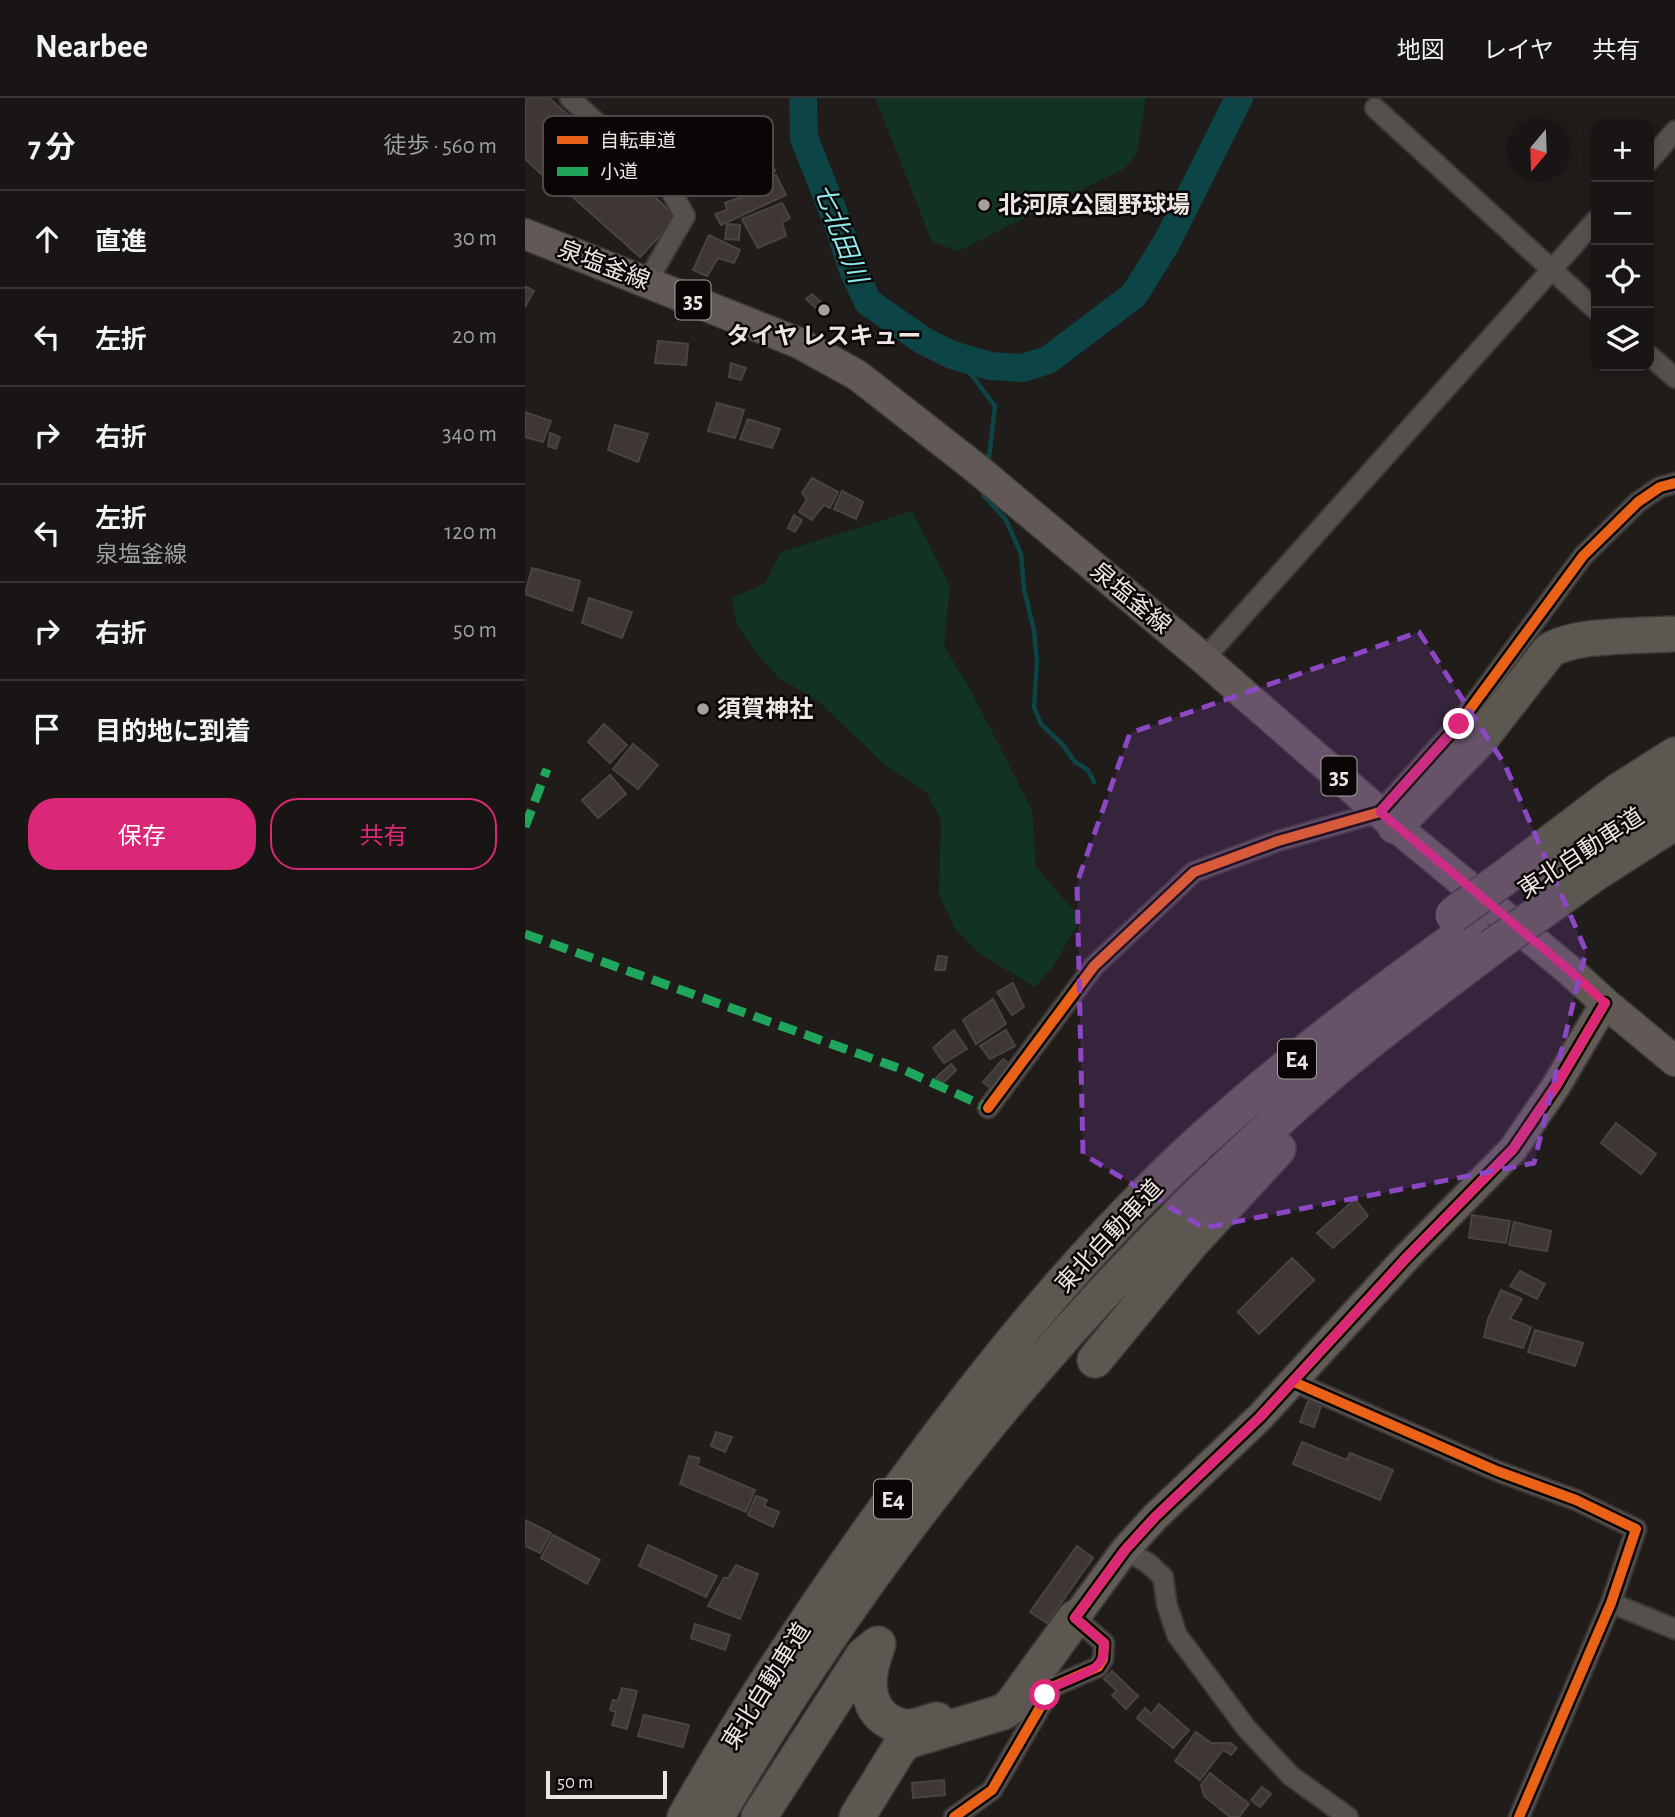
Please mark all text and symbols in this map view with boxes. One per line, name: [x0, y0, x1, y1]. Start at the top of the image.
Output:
text: Nearbee: [35, 31, 148, 64]
text: 地図: [1397, 39, 1445, 63]
text: レイヤ: [1483, 39, 1554, 63]
text: 共有: [1592, 39, 1640, 63]
legend: [543, 116, 773, 196]
north arrow: [1507, 119, 1570, 182]
map controls: [1591, 119, 1654, 371]
button: +: [1591, 119, 1654, 182]
text: 自転車道: [600, 131, 676, 151]
text: 7 分: [28, 133, 76, 163]
text: 徒歩 · 560 m: [383, 135, 497, 158]
text: 小道: [600, 162, 638, 182]
water label: 七北田川: [809, 180, 873, 289]
button: −: [1591, 182, 1654, 245]
place label: 北河原公園野球場: [998, 192, 1190, 218]
marker: 北河原公園野球場: [976, 197, 992, 213]
icon: ahead: [28, 220, 66, 258]
text: 30 m: [453, 227, 497, 250]
text: 直進: [95, 229, 147, 255]
street label: 泉塩釜線: [555, 236, 653, 294]
button: locate: [1591, 245, 1654, 308]
road number: 35: [675, 280, 711, 320]
marker: タイヤ レスキュー: [816, 302, 832, 318]
button: layers: [1591, 308, 1654, 371]
icon: left: [28, 318, 66, 356]
place label: タイヤ レスキュー: [727, 323, 921, 349]
text: 20 m: [452, 325, 497, 348]
text: 左折: [95, 327, 147, 353]
icon: right: [28, 416, 66, 454]
text: 340 m: [442, 423, 497, 446]
text: 右折: [95, 425, 147, 451]
text: 左折: [95, 506, 147, 532]
icon: left: [28, 514, 66, 552]
text: 120 m: [444, 521, 497, 544]
text: 泉塩釜線: [95, 544, 187, 567]
street label: 泉塩釜線: [1086, 557, 1176, 639]
icon: right: [28, 612, 66, 650]
text: 50 m: [453, 619, 497, 642]
text: 右折: [95, 621, 147, 647]
place label: 須賀神社: [717, 696, 813, 722]
marker: 須賀神社: [695, 701, 711, 717]
route end: [1443, 708, 1474, 739]
icon: arrive: [28, 710, 66, 748]
text: 目的地に到着: [95, 719, 251, 745]
road number: 35: [1321, 756, 1357, 796]
button: 保存: [28, 798, 256, 870]
button: 共有: [270, 798, 497, 870]
street label: 東北自動車道: [1514, 803, 1648, 903]
road number: E4: [1278, 1040, 1316, 1078]
street label: 東北自動車道: [1050, 1174, 1168, 1298]
road number: E4: [874, 1480, 912, 1518]
street label: 東北自動車道: [717, 1618, 815, 1754]
route start: [1029, 1679, 1060, 1710]
scale bar: [546, 1768, 667, 1800]
text: 50 m: [557, 1773, 593, 1792]

